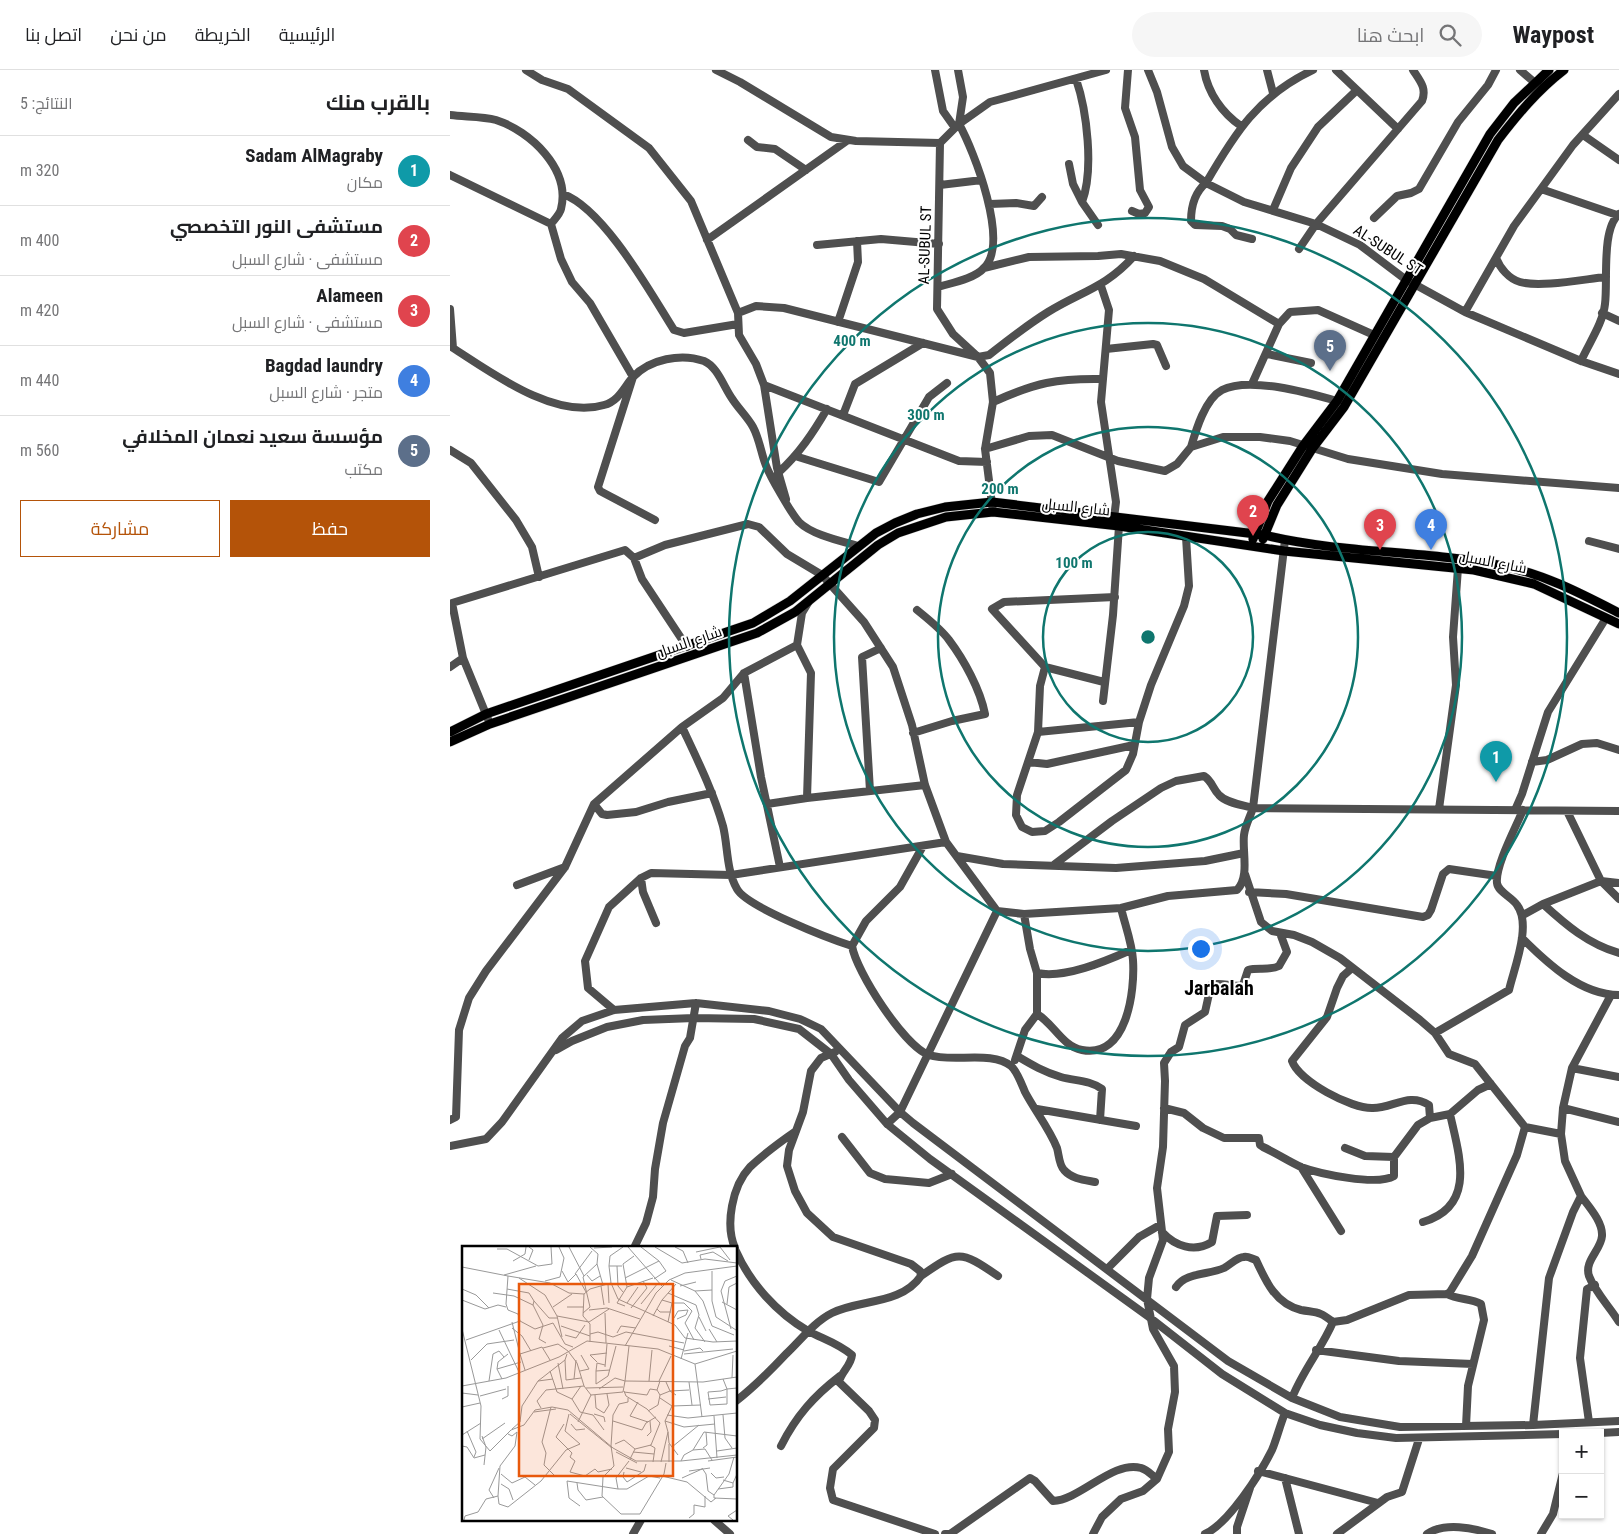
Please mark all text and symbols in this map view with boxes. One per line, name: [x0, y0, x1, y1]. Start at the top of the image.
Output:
search box: [1132, 12, 1482, 57]
icon: search: [1436, 21, 1464, 49]
text: Waypost: [1512, 21, 1594, 49]
text: اتصل بنا: [25, 24, 82, 45]
text: من نحن: [110, 24, 167, 45]
text: الخريطة: [195, 24, 251, 45]
text: الرئيسية: [279, 24, 335, 45]
text: ابحث هنا: [1357, 24, 1424, 47]
text: بالقرب منك: [326, 91, 430, 115]
text: النتائج: 5: [20, 94, 72, 113]
text: Sadam AlMagraby: [245, 144, 383, 167]
text: 320 m: [20, 161, 59, 180]
text: 1: [410, 161, 418, 180]
text: مكان: [347, 173, 383, 192]
street label: AL-SUBUL ST: [915, 205, 935, 285]
text: مستشفى النور التخصصي: [170, 215, 383, 238]
street label: AL-SUBUL ST: [1350, 221, 1426, 279]
text: 400 m: [20, 231, 59, 250]
text: 2: [410, 231, 418, 250]
text: مستشفى · شارع السبل: [232, 250, 383, 269]
text: Alameen: [316, 284, 383, 307]
text: 420 m: [20, 301, 59, 320]
text: 3: [410, 301, 418, 320]
text: مستشفى · شارع السبل: [232, 313, 383, 332]
pin: 5: [1314, 330, 1346, 371]
text: 400 m: [833, 332, 871, 350]
text: Bagdad laundry: [265, 354, 383, 377]
text: 440 m: [20, 371, 59, 390]
text: 4: [410, 371, 418, 390]
text: متجر · شارع السبل: [269, 383, 383, 402]
text: 300 m: [907, 406, 945, 424]
text: مؤسسة سعيد نعمان المخلافي: [122, 425, 383, 448]
text: 560 m: [20, 441, 59, 460]
text: 5: [410, 441, 418, 460]
text: مكتب: [344, 460, 383, 479]
text: 200 m: [981, 480, 1019, 498]
street label: شارع السبل: [1041, 494, 1111, 522]
pin: 2: [1237, 495, 1269, 536]
button: مشاركة: [20, 500, 220, 557]
button: حفظ: [230, 500, 430, 557]
pin: 3: [1364, 509, 1396, 550]
pin: 4: [1415, 509, 1447, 550]
street label: شارع السبل: [1457, 547, 1528, 579]
text: 100 m: [1055, 554, 1093, 572]
street label: شارع السبل: [654, 622, 725, 664]
centre of rings: [1139, 628, 1157, 646]
pin: 1: [1480, 741, 1512, 782]
your location: [1188, 936, 1214, 962]
district label: Jarbalah: [1184, 976, 1254, 1000]
inset map: [462, 1246, 738, 1522]
map controls: [1559, 1429, 1604, 1519]
button: +: [1559, 1429, 1604, 1474]
button: −: [1559, 1474, 1604, 1519]

